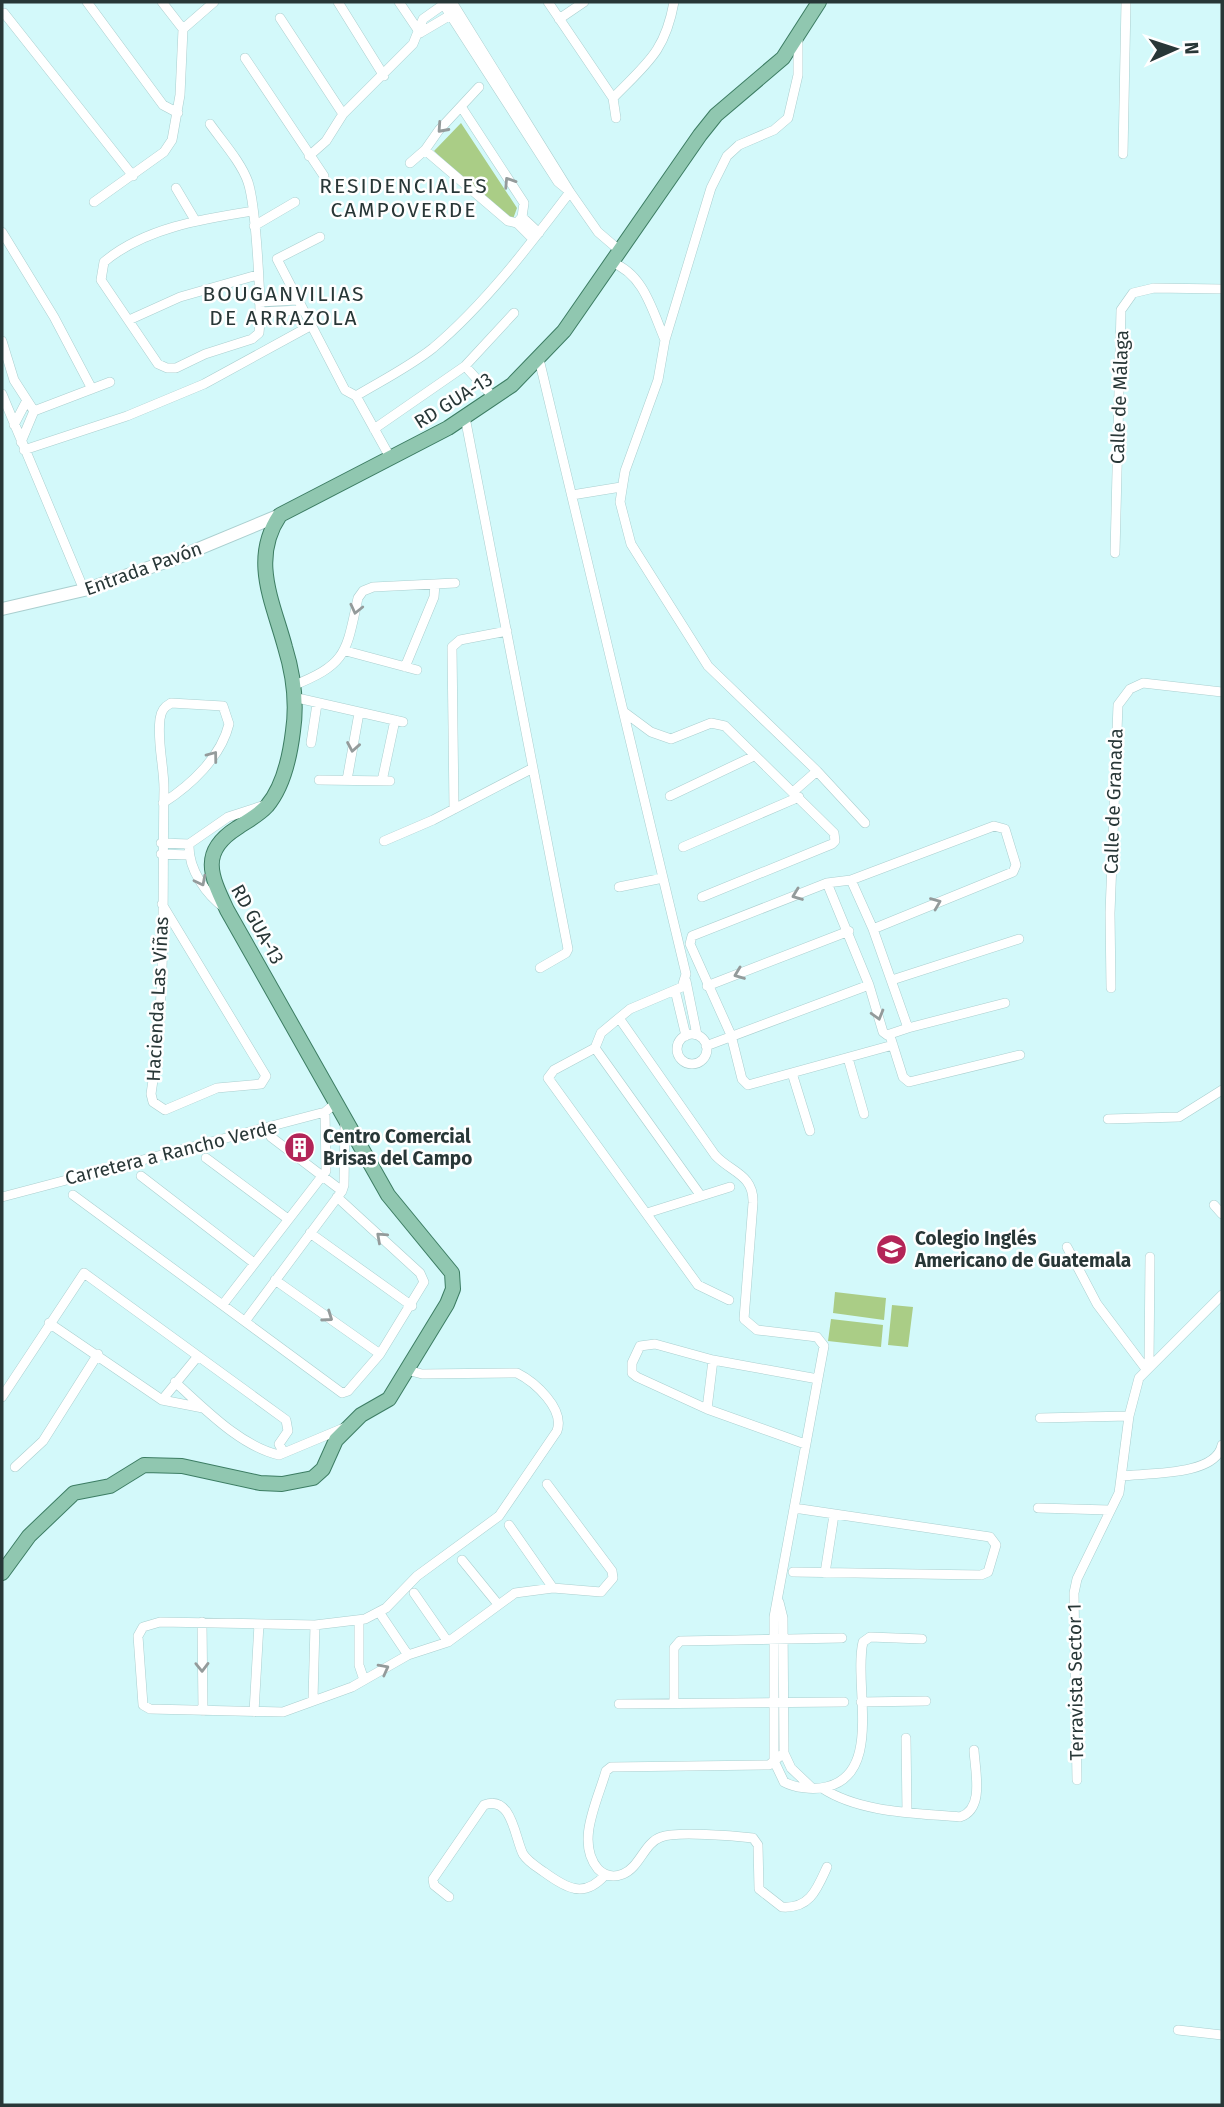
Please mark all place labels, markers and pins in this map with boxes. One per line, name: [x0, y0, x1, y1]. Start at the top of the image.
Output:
place label: Centro Comercial Brisas del Campo: [323, 1125, 472, 1170]
building icon: Centro Comercial Brisas del Campo: [283, 1130, 317, 1164]
place label: Colegio Inglés Americano de Guatemala: [914, 1227, 1131, 1272]
school or university icon: Colegio Inglés Americano de Guatemala: [875, 1232, 909, 1266]

